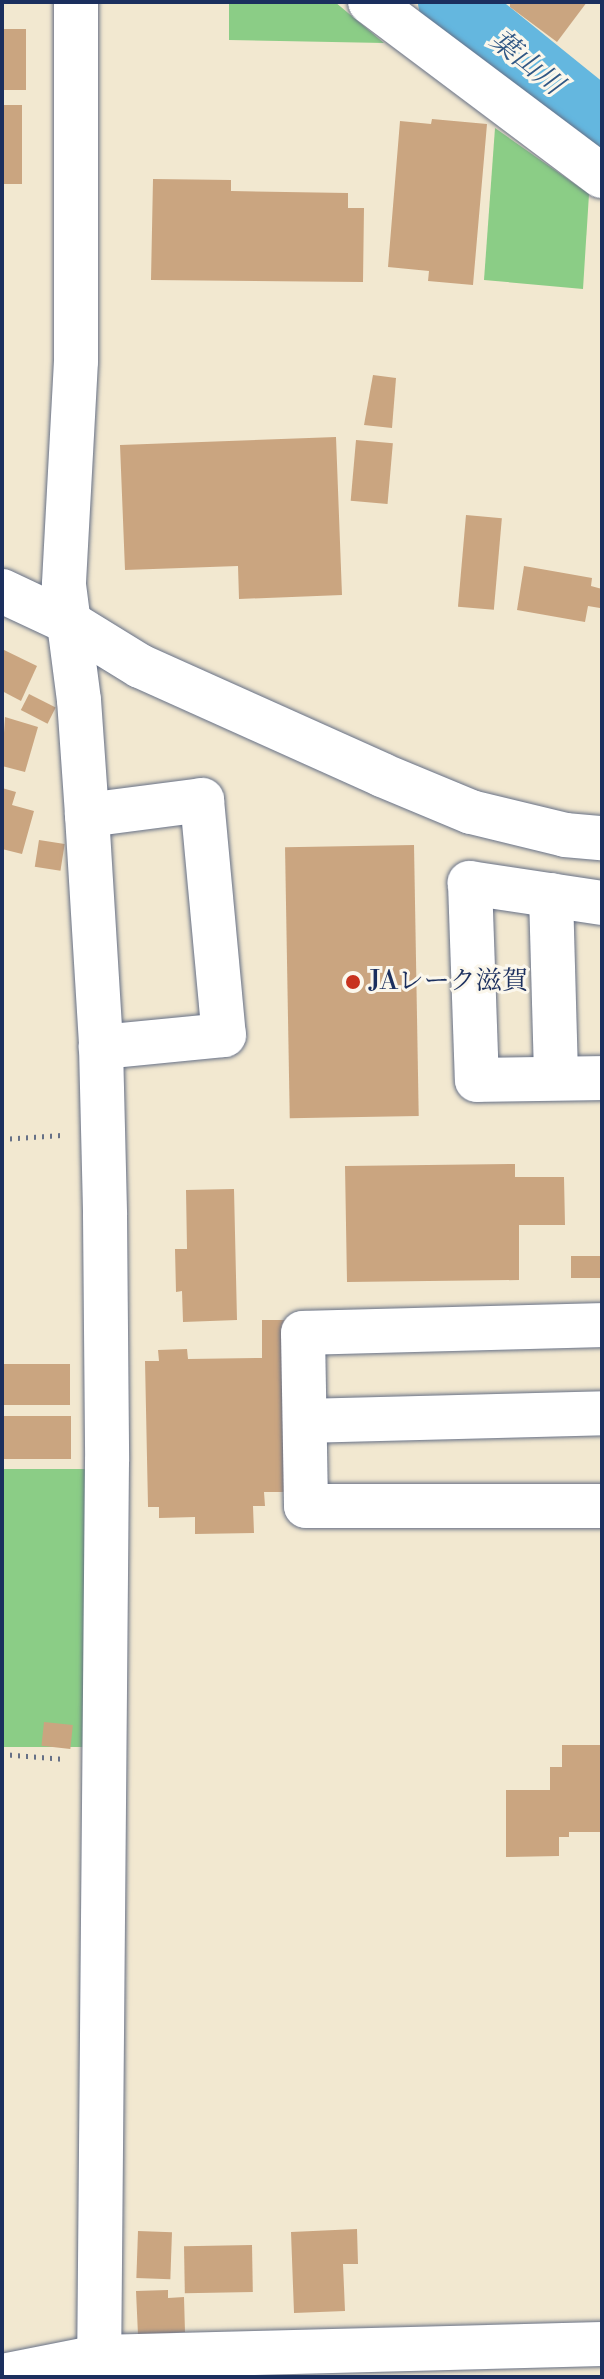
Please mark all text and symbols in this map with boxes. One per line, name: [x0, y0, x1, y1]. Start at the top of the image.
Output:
water label: 葉山川: [483, 24, 569, 102]
place label: JAレーク滋賀: [369, 966, 528, 998]
marker: JAレーク滋賀: [344, 973, 362, 991]

